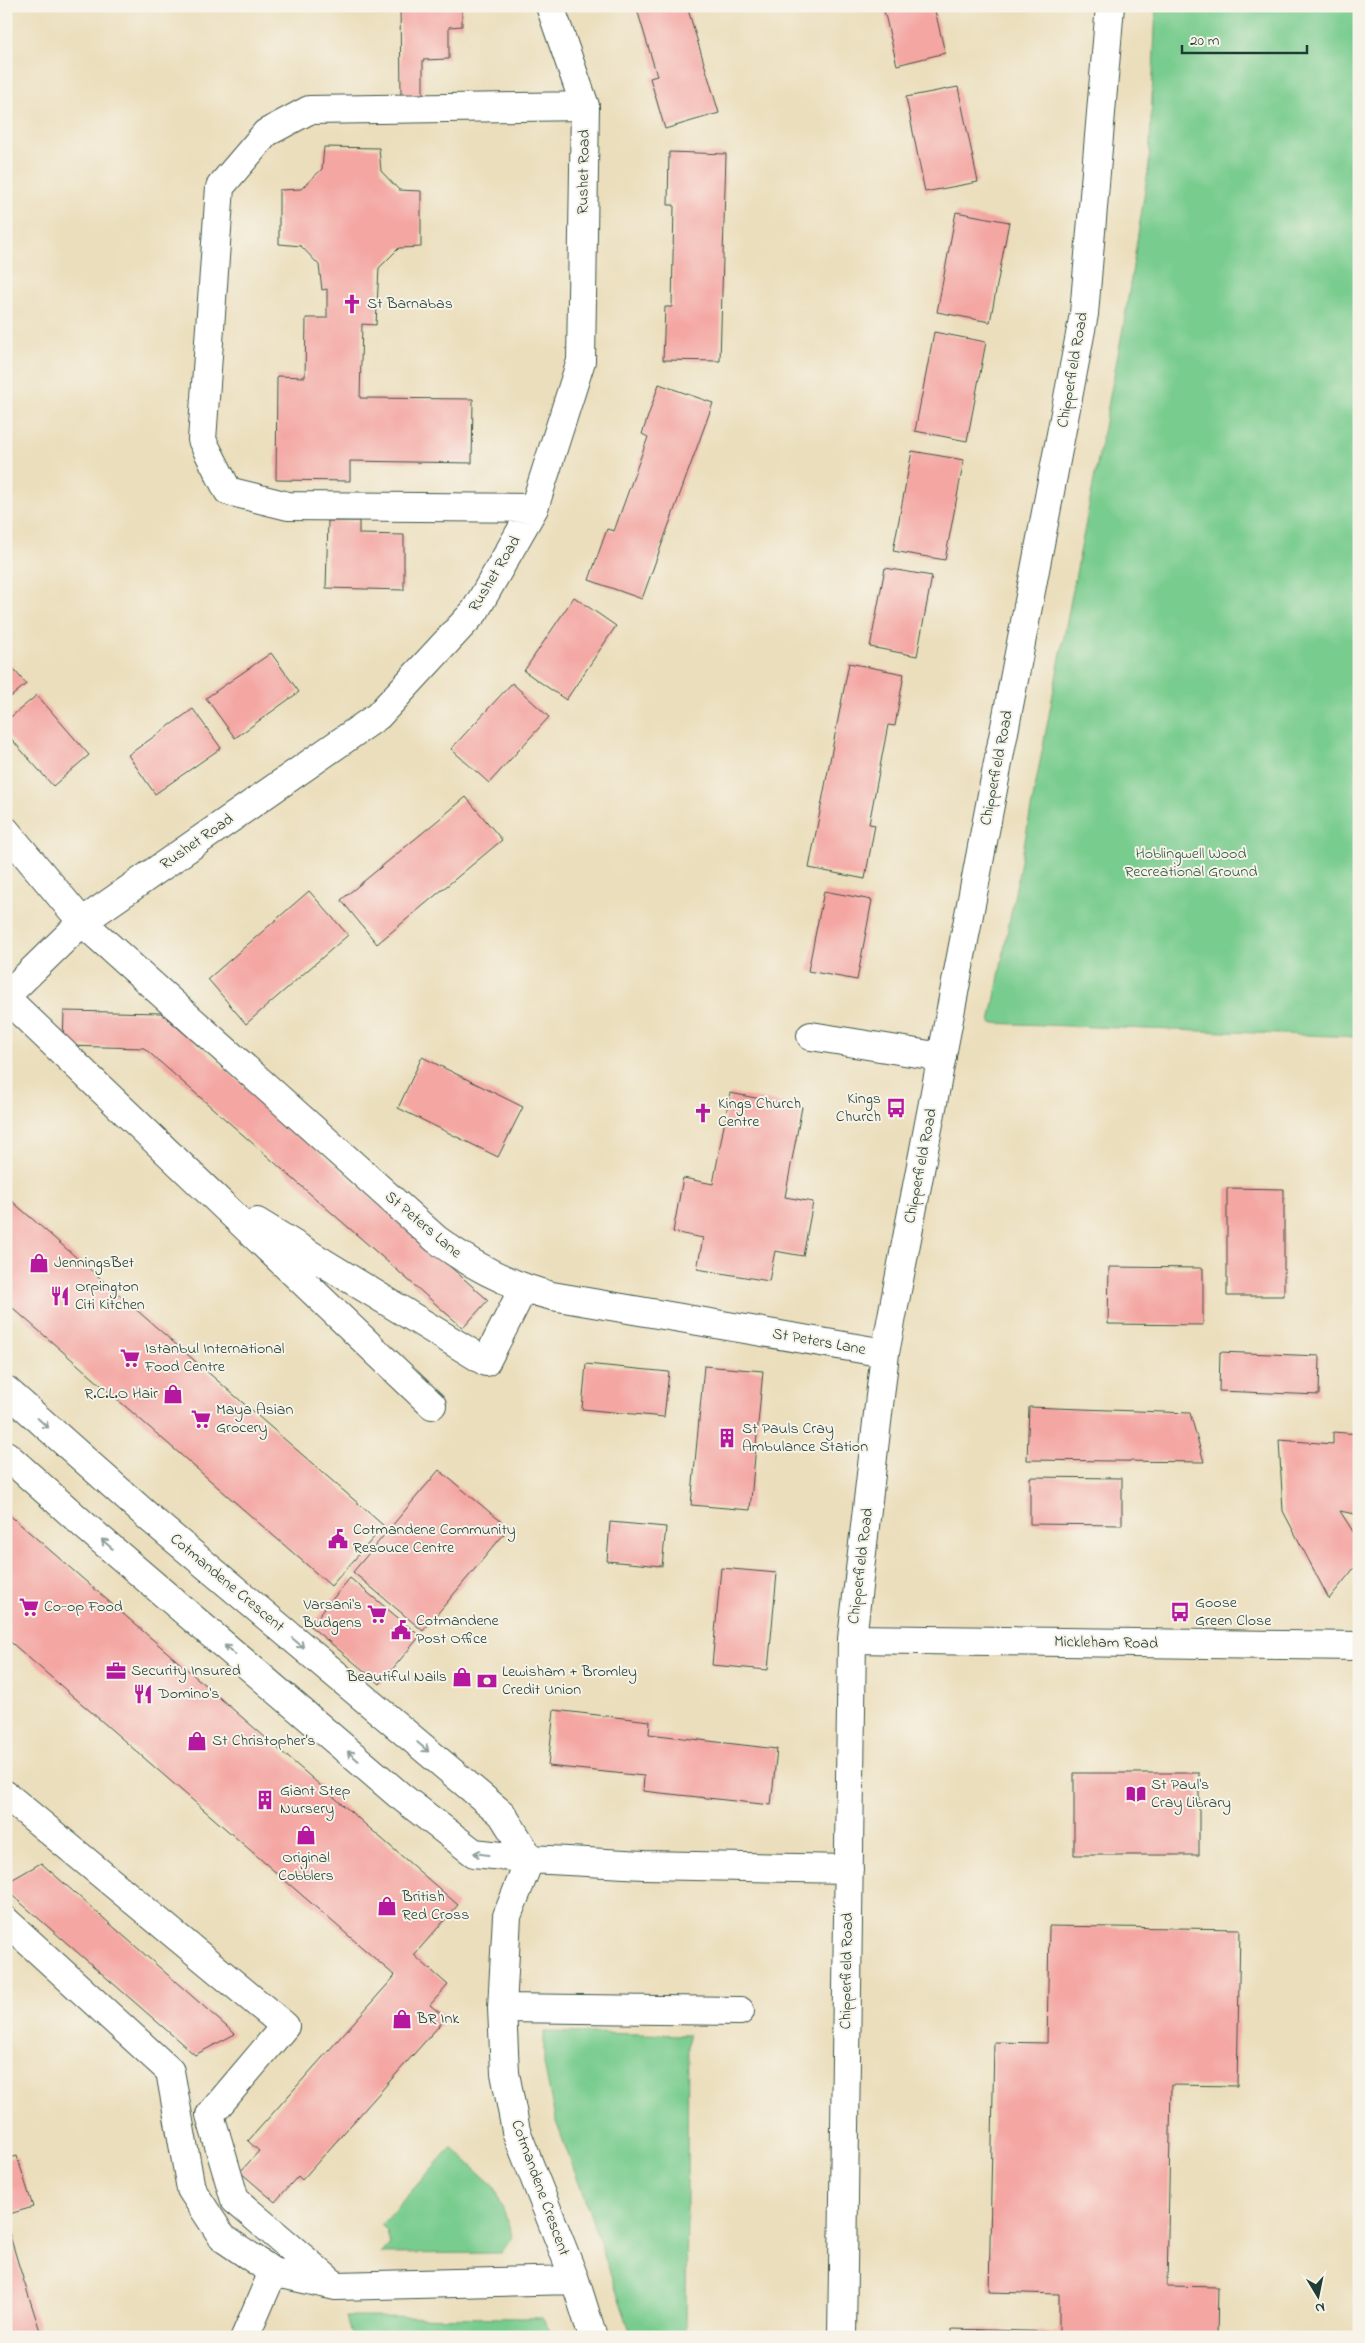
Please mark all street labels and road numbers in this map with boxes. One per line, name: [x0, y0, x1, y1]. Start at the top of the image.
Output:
street label: Rushet Road: [571, 129, 597, 215]
street label: Chipperfield Road: [1051, 310, 1095, 430]
street label: Rushet Road: [463, 531, 527, 617]
street label: Chipperfield Road: [974, 708, 1020, 828]
street label: Rushet Road: [155, 808, 239, 876]
street label: Chipperfield Road: [898, 1106, 944, 1226]
street label: St Peters Lane: [379, 1185, 467, 1265]
street label: St Peters Lane: [770, 1322, 868, 1362]
street label: Chipperfield Road: [842, 1507, 880, 1625]
street label: Cotmandene Crescent: [164, 1528, 290, 1639]
street label: Mickleham Road: [1054, 1630, 1158, 1656]
street label: Chipperfield Road: [834, 1912, 860, 2030]
street label: Cotmandene Crescent: [504, 2117, 576, 2260]

